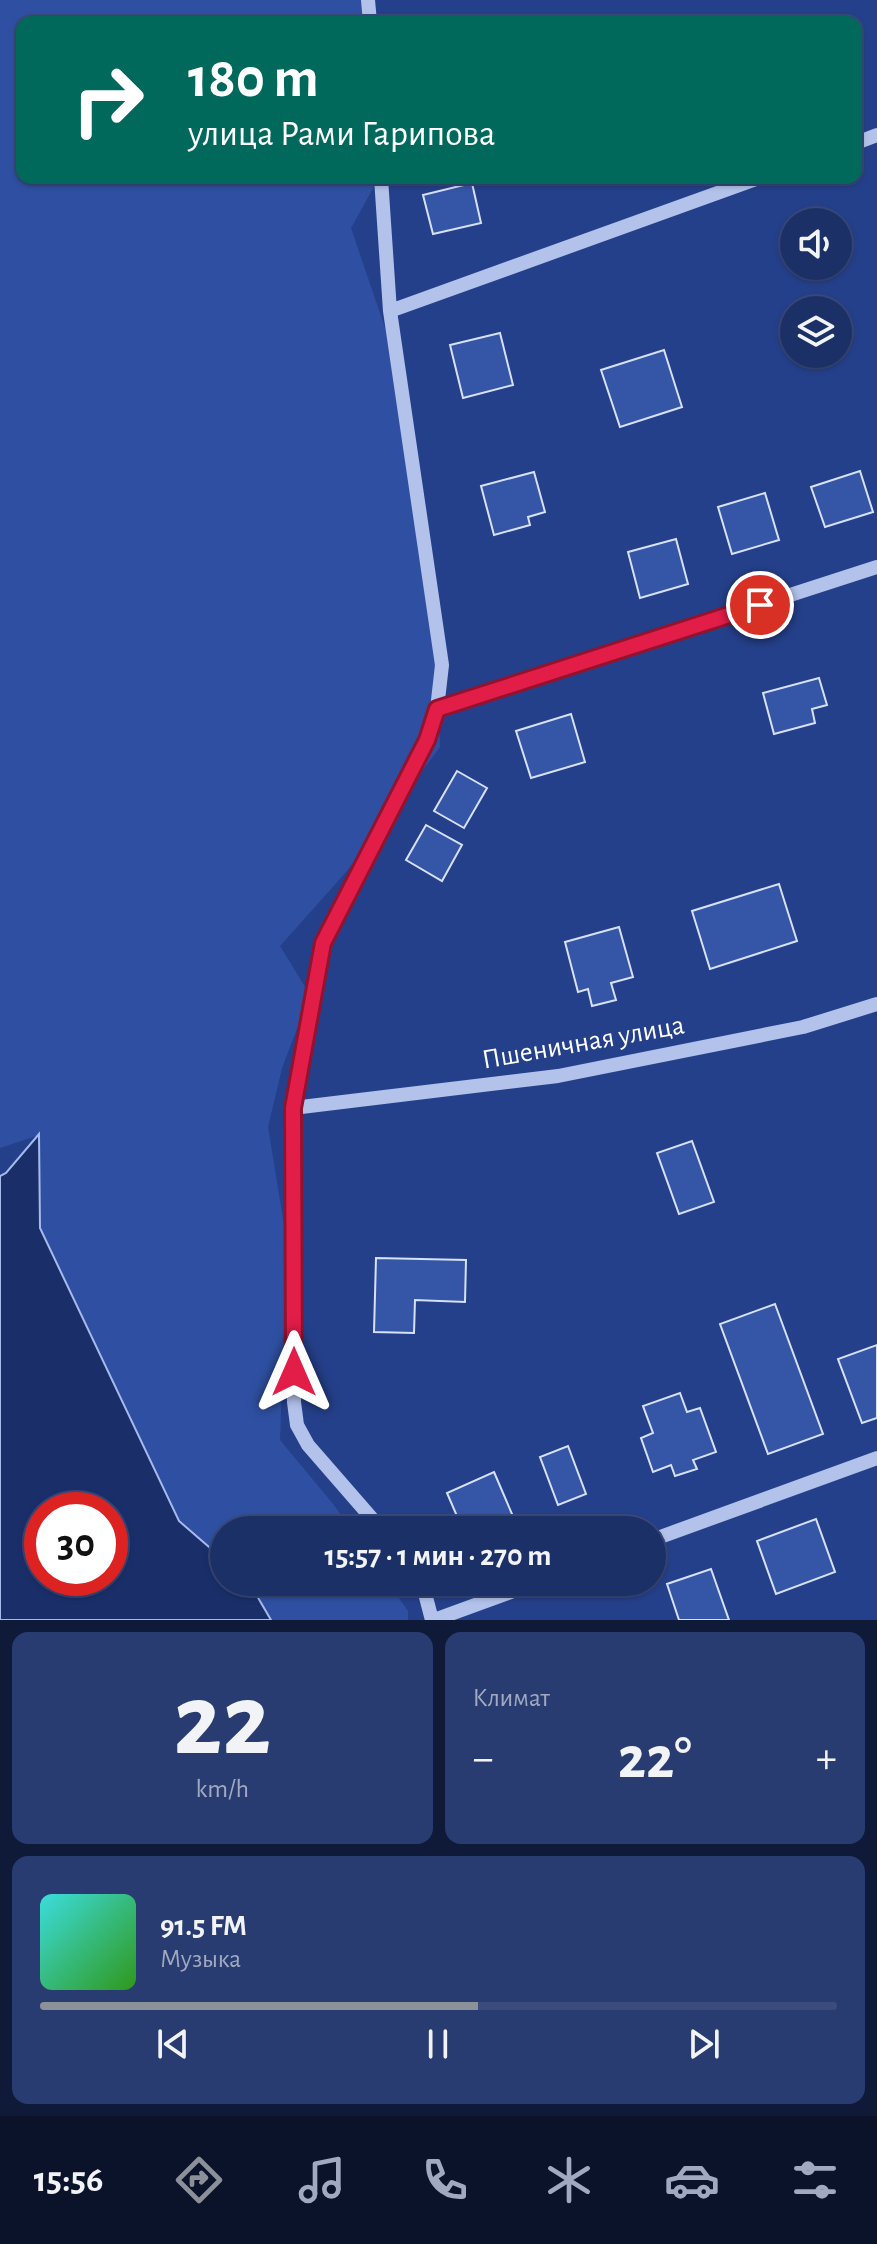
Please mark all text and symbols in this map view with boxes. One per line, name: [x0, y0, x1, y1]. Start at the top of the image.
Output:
icon: right: [56, 48, 160, 152]
text: 180 m: [188, 51, 319, 107]
text: улица Рами Гарипова: [188, 116, 495, 152]
map controls: [780, 208, 852, 368]
button: sound: [780, 208, 852, 280]
button: layers: [780, 296, 852, 368]
pin: [726, 571, 794, 639]
icon: arrive: [738, 583, 782, 627]
street label: Пшеничная улица: [480, 1011, 687, 1075]
position arrow: [252, 1330, 336, 1414]
speed limit sign: 30: [24, 1492, 128, 1596]
text: 15:57 · 1 мин · 270 m: [325, 1541, 551, 1571]
text: 22: [173, 1670, 271, 1774]
text: Климат: [473, 1685, 550, 1711]
text: 22°: [618, 1729, 692, 1789]
text: −: [473, 1737, 494, 1781]
text: +: [816, 1737, 837, 1781]
text: km/h: [195, 1776, 249, 1802]
text: 91.5 FM: [160, 1911, 247, 1941]
text: Музыка: [160, 1946, 241, 1972]
icon: previous: [151, 2022, 195, 2066]
icon: pause: [416, 2022, 460, 2066]
icon: next: [682, 2022, 726, 2066]
icon: directions: [171, 2152, 227, 2208]
icon: music: [294, 2152, 350, 2208]
icon: phone: [417, 2152, 473, 2208]
icon: climate: [541, 2152, 597, 2208]
icon: car: [664, 2152, 720, 2208]
icon: filters: [787, 2152, 843, 2208]
text: 15:56: [34, 2162, 103, 2198]

